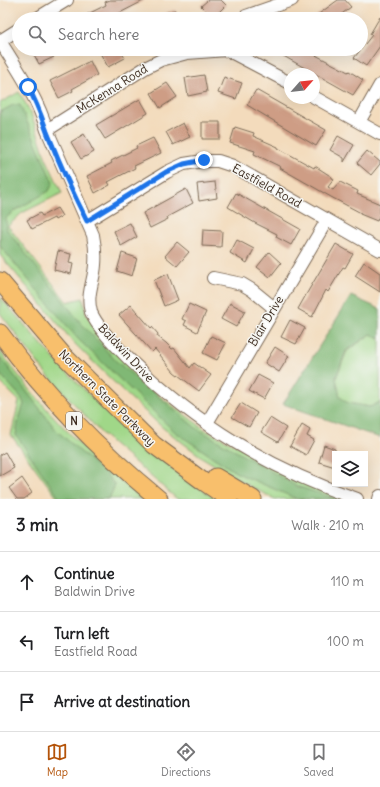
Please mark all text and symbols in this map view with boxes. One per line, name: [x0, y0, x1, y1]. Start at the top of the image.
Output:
search box: [12, 12, 368, 56]
icon: search: [26, 23, 48, 45]
text: Search here: [58, 25, 139, 44]
street label: McKenna Road: [73, 61, 150, 116]
north arrow: [284, 68, 320, 104]
route start: [19, 78, 37, 96]
route end: [195, 151, 213, 169]
street label: Eastfield Road: [230, 160, 305, 211]
street label: Blair Drive: [245, 293, 286, 349]
street label: Baldwin Drive: [95, 320, 157, 385]
street label: Northern State Parkway: [56, 347, 158, 449]
road number: N: [66, 412, 82, 430]
map controls: [332, 451, 368, 487]
button: layers: [332, 451, 368, 487]
text: 3 min: [16, 514, 58, 536]
text: Walk · 210 m: [291, 517, 364, 534]
text: Continue: [54, 564, 115, 583]
icon: ahead: [16, 571, 38, 593]
text: 110 m: [331, 573, 364, 590]
text: Baldwin Drive: [54, 583, 135, 600]
text: Turn left: [54, 624, 109, 643]
icon: left: [16, 631, 38, 653]
text: 100 m: [327, 633, 364, 650]
text: Eastfield Road: [54, 643, 137, 660]
icon: arrive: [16, 691, 38, 713]
text: Arrive at destination: [54, 692, 190, 711]
tab: Map: [46, 741, 68, 779]
tab: Directions: [161, 741, 211, 779]
tab: Saved: [303, 741, 334, 779]

